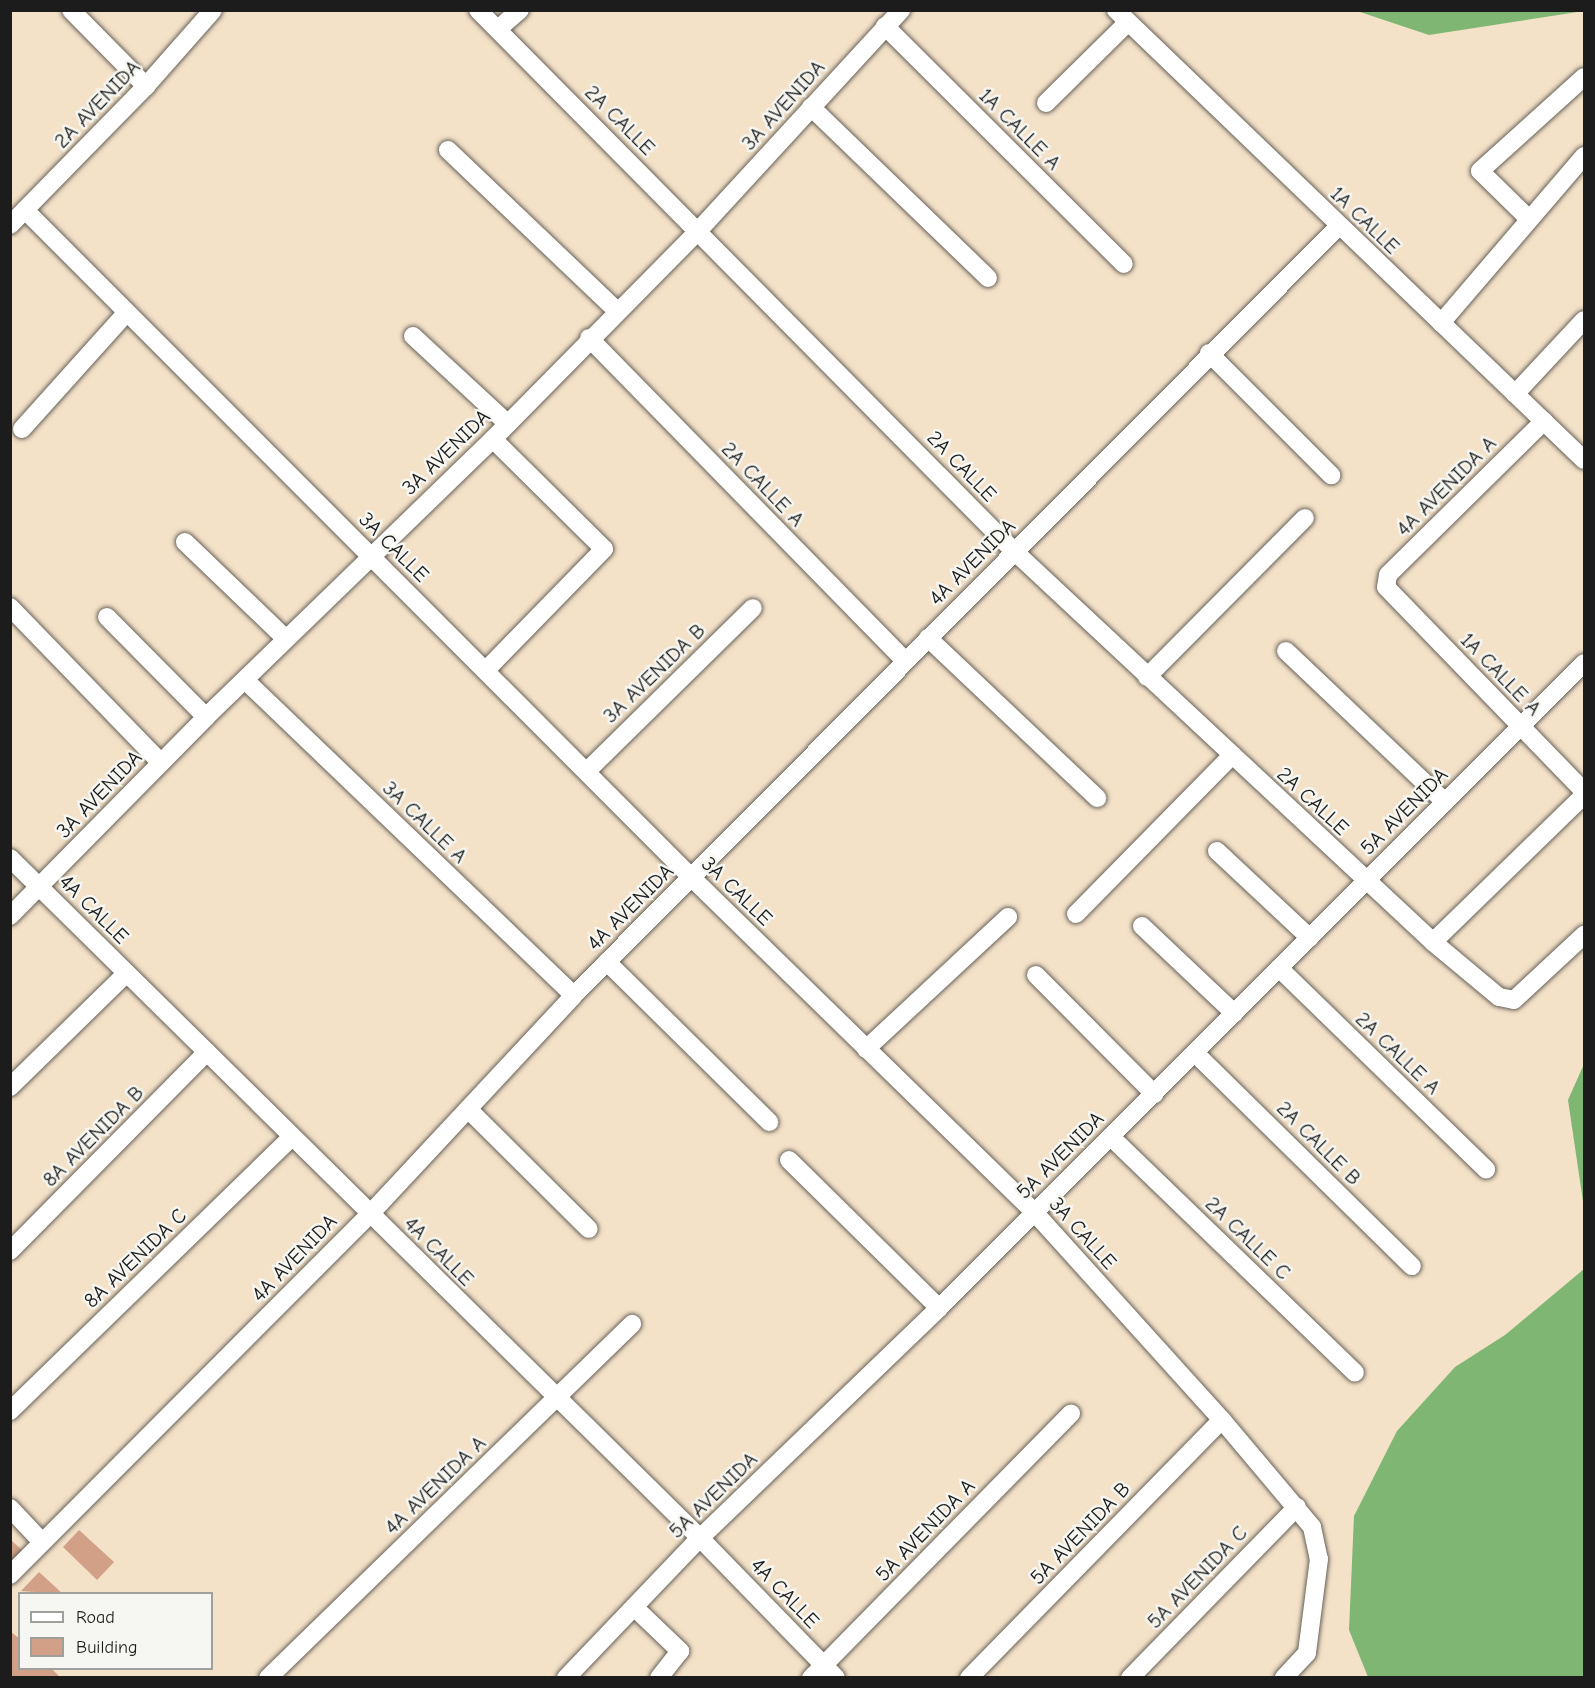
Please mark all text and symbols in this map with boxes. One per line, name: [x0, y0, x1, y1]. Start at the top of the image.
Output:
street label: 2A AVENIDA: [49, 55, 145, 153]
street label: 3A AVENIDA: [736, 55, 830, 155]
street label: 2A CALLE: [580, 80, 660, 160]
street label: 1A CALLE A: [974, 83, 1066, 175]
street label: 1A CALLE: [1325, 181, 1405, 259]
street label: 3A AVENIDA: [397, 404, 495, 500]
street label: 2A CALLE: [922, 425, 1002, 507]
street label: 4A AVENIDA A: [1391, 431, 1501, 541]
street label: 2A CALLE A: [716, 436, 810, 532]
street label: 3A CALLE: [354, 507, 434, 587]
street label: 4A AVENIDA: [923, 513, 1021, 611]
street label: 3A AVENIDA B: [598, 618, 710, 728]
street label: 1A CALLE A: [1455, 627, 1547, 721]
street label: 3A AVENIDA: [51, 745, 147, 843]
street label: 2A CALLE: [1272, 761, 1354, 841]
street label: 5A AVENIDA: [1355, 762, 1453, 860]
street label: 3A CALLE A: [377, 775, 473, 869]
street label: 3A CALLE: [696, 851, 778, 931]
street label: 4A AVENIDA: [581, 858, 679, 956]
street label: 4A CALLE: [54, 869, 134, 949]
street label: 2A CALLE A: [1350, 1006, 1446, 1100]
street label: 8A AVENIDA B: [37, 1080, 149, 1192]
street label: 2A CALLE B: [1272, 1096, 1366, 1190]
street label: 5A AVENIDA: [1011, 1106, 1109, 1204]
street label: 2A CALLE C: [1200, 1191, 1296, 1285]
street label: 3A CALLE: [1044, 1192, 1122, 1274]
street label: 8A AVENIDA C: [79, 1203, 191, 1313]
street label: 4A AVENIDA: [246, 1209, 342, 1307]
street label: 4A CALLE: [399, 1211, 479, 1291]
street label: 4A AVENIDA A: [379, 1430, 491, 1540]
street label: 5A AVENIDA: [664, 1447, 762, 1543]
street label: 5A AVENIDA A: [870, 1474, 980, 1586]
street label: 5A AVENIDA B: [1025, 1476, 1135, 1590]
street label: 5A AVENIDA C: [1142, 1520, 1252, 1634]
street label: 4A CALLE: [745, 1553, 825, 1633]
legend: [18, 1592, 213, 1670]
text: Road: [76, 1607, 115, 1628]
text: Building: [76, 1637, 138, 1658]

